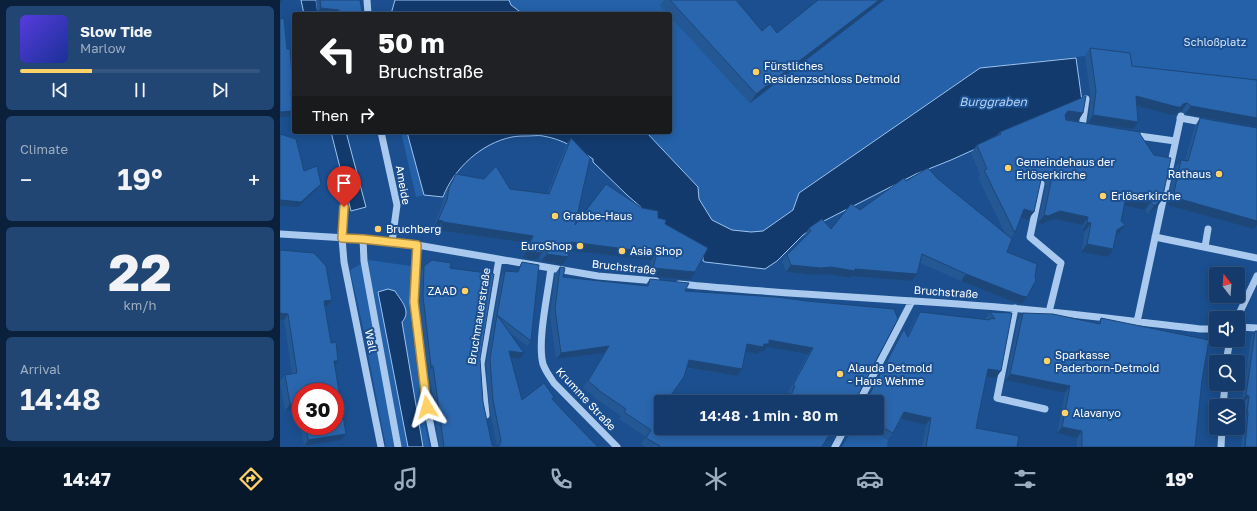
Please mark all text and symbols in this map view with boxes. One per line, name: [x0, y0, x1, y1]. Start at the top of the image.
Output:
text: Slow Tide: [80, 22, 152, 40]
text: 50 m: [378, 26, 445, 59]
icon: left: [312, 28, 364, 80]
park label: Schloßplatz: [1184, 35, 1247, 48]
text: Marlow: [80, 40, 126, 56]
place label: Fürstliches Residenzschloss Detmold: [764, 59, 900, 85]
text: Bruchstraße: [378, 60, 483, 82]
marker: Fürstliches Residenzschloss Detmold: [751, 67, 761, 77]
icon: previous: [49, 79, 71, 101]
icon: pause: [129, 79, 151, 101]
icon: next: [209, 79, 231, 101]
water label: Burggraben: [959, 94, 1027, 109]
icon: right: [356, 104, 378, 126]
text: Then: [312, 106, 348, 124]
text: Climate: [20, 141, 68, 157]
place label: Gemeindehaus der Erlöserkirche: [1016, 155, 1115, 181]
text: 19°: [117, 161, 163, 197]
marker: Gemeindehaus der Erlöserkirche: [1003, 163, 1013, 173]
street label: Ameide: [394, 164, 413, 206]
text: −: [20, 166, 32, 193]
text: +: [248, 166, 260, 193]
pin: [327, 166, 361, 207]
place label: Rathaus: [1168, 167, 1211, 180]
marker: Rathaus: [1214, 169, 1224, 179]
icon: arrive: [333, 172, 355, 194]
place label: Erlöserkirche: [1111, 189, 1181, 202]
marker: Erlöserkirche: [1098, 191, 1108, 201]
place label: Grabbe-Haus: [563, 209, 632, 222]
marker: Grabbe-Haus: [550, 211, 560, 221]
place label: Bruchberg: [386, 222, 441, 235]
marker: Bruchberg: [373, 224, 383, 234]
place label: EuroShop: [521, 239, 572, 252]
text: 22: [108, 240, 172, 302]
marker: EuroShop: [575, 241, 585, 251]
place label: Asia Shop: [630, 244, 682, 257]
marker: Asia Shop: [617, 246, 627, 256]
street label: Bruchstraße: [591, 257, 657, 276]
street label: Bruchmauerstraße: [464, 267, 493, 365]
north arrow: [1209, 267, 1245, 303]
map controls: [1209, 267, 1245, 435]
street label: Bruchstraße: [913, 283, 979, 300]
place label: ZAAD: [428, 284, 457, 297]
marker: ZAAD: [460, 286, 470, 296]
text: km/h: [123, 297, 157, 313]
button: sound: [1209, 311, 1245, 347]
street label: Wall: [363, 328, 380, 354]
place label: Sparkasse Paderborn-Detmold: [1055, 348, 1159, 374]
button: search: [1209, 355, 1245, 391]
marker: Sparkasse Paderborn-Detmold: [1042, 356, 1052, 366]
text: Arrival: [20, 361, 61, 377]
place label: Alauda Detmold - Haus Wehme: [848, 361, 932, 387]
street label: Krumme Straße: [554, 364, 619, 433]
marker: Alauda Detmold - Haus Wehme: [835, 369, 845, 379]
text: 14:48: [20, 381, 101, 417]
speed limit sign: 30: [292, 383, 344, 435]
position arrow: [406, 386, 448, 428]
button: layers: [1209, 399, 1245, 435]
text: 14:48 · 1 min · 80 m: [700, 406, 838, 424]
place label: Alavanyo: [1073, 406, 1121, 419]
marker: Alavanyo: [1060, 408, 1070, 418]
icon: directions: [237, 465, 265, 493]
icon: music: [392, 465, 420, 493]
icon: phone: [547, 465, 575, 493]
icon: climate: [702, 465, 730, 493]
icon: car: [856, 465, 884, 493]
icon: filters: [1011, 465, 1039, 493]
text: 14:47: [63, 468, 111, 490]
text: 19°: [1166, 468, 1194, 490]

